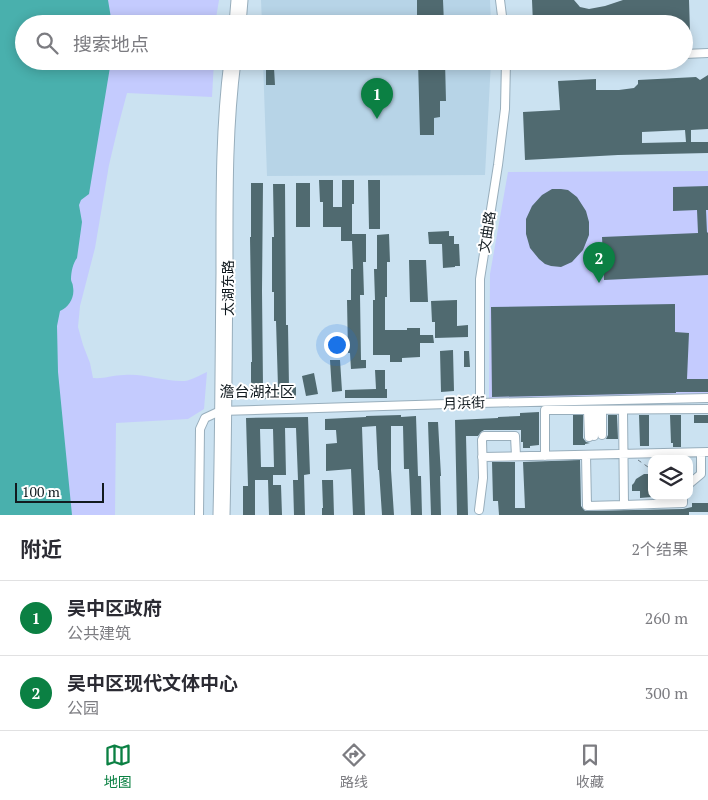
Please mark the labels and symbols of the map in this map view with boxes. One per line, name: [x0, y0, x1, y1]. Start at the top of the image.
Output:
pin: 1: [361, 78, 393, 119]
street label: 文曲路: [474, 210, 499, 254]
pin: 2: [583, 242, 615, 283]
street label: 太湖东路: [218, 260, 237, 316]
your location: [324, 332, 350, 358]
district label: 澹台湖社区: [219, 381, 295, 401]
street label: 月浜街: [443, 392, 485, 413]
scale bar: [15, 480, 104, 503]

